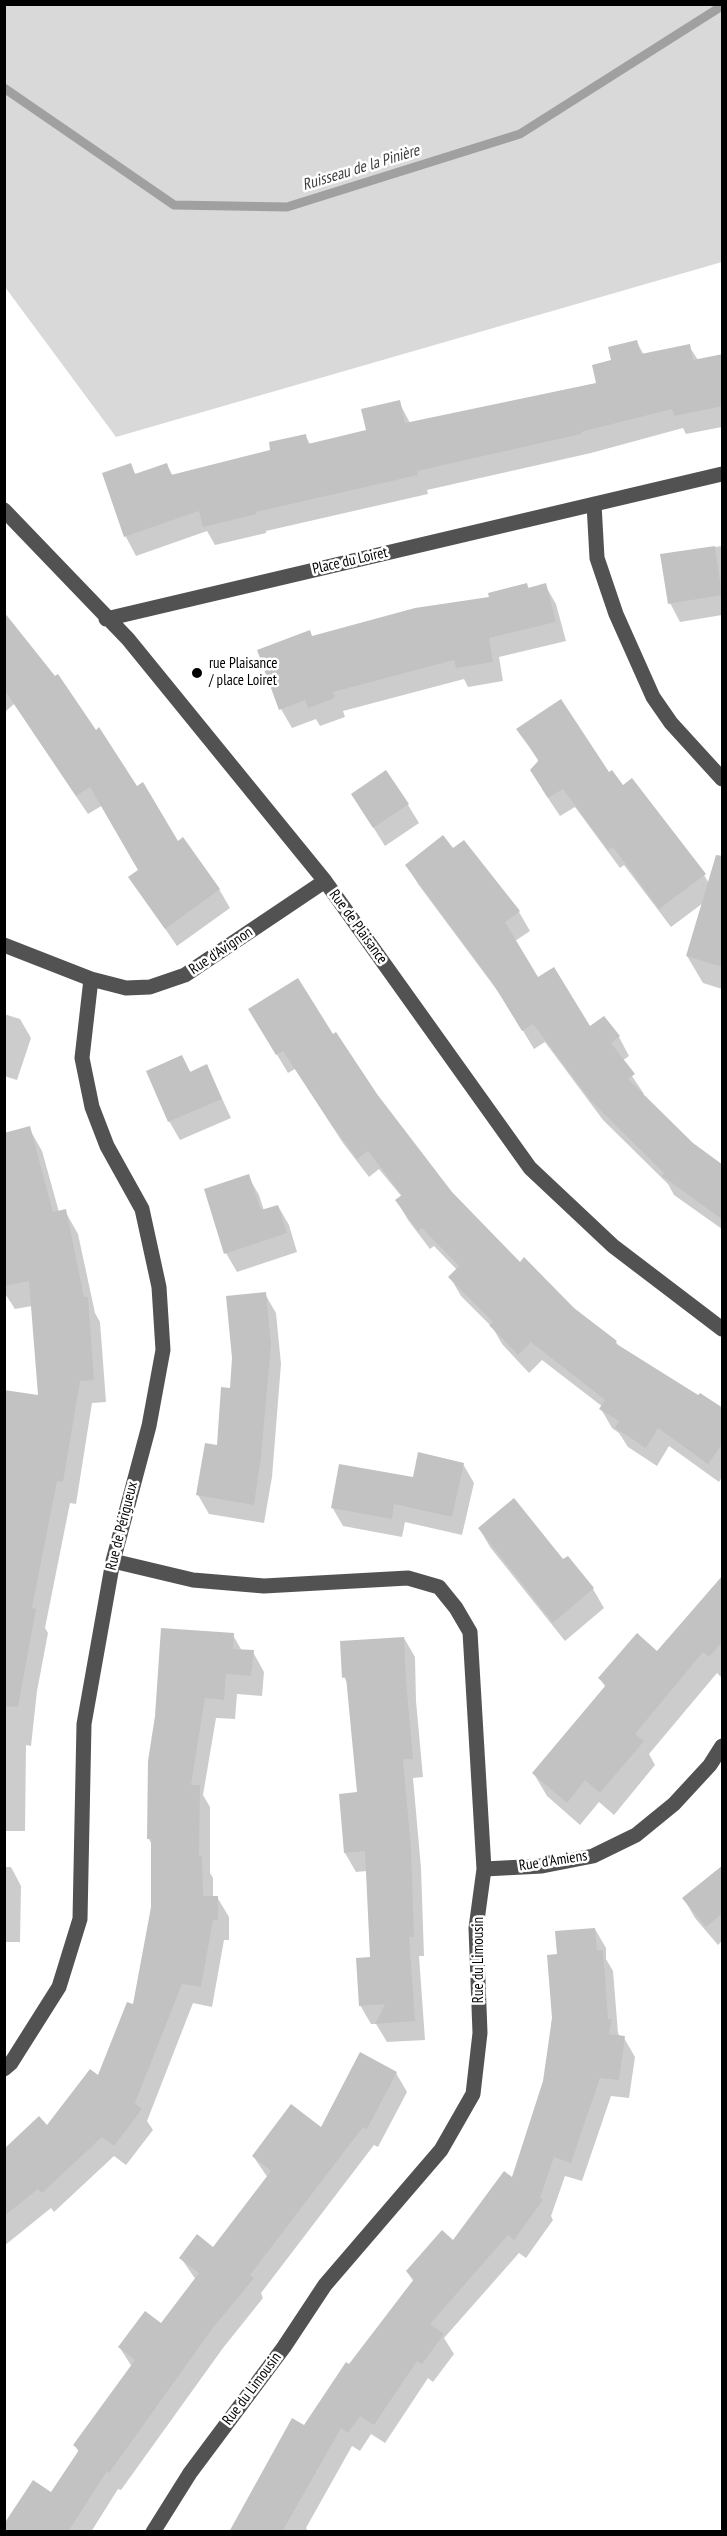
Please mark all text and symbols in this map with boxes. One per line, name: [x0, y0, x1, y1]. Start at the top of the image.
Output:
water label: Ruisseau de la Pinière: [300, 141, 422, 195]
street label: Place du Loiret: [311, 544, 389, 578]
place label: rue Plaisance / place Loiret: [209, 655, 277, 690]
marker: rue Plaisance / place Loiret: [190, 666, 204, 680]
street label: Rue de Plaisance: [325, 886, 391, 968]
street label: Rue d'Avignon: [186, 923, 256, 979]
street label: Rue de Périgueux: [102, 1480, 142, 1572]
street label: Rue d'Amiens: [518, 1847, 588, 1875]
street label: Rue du Limousin: [470, 1917, 488, 2003]
street label: Rue du Limousin: [219, 2349, 285, 2429]

